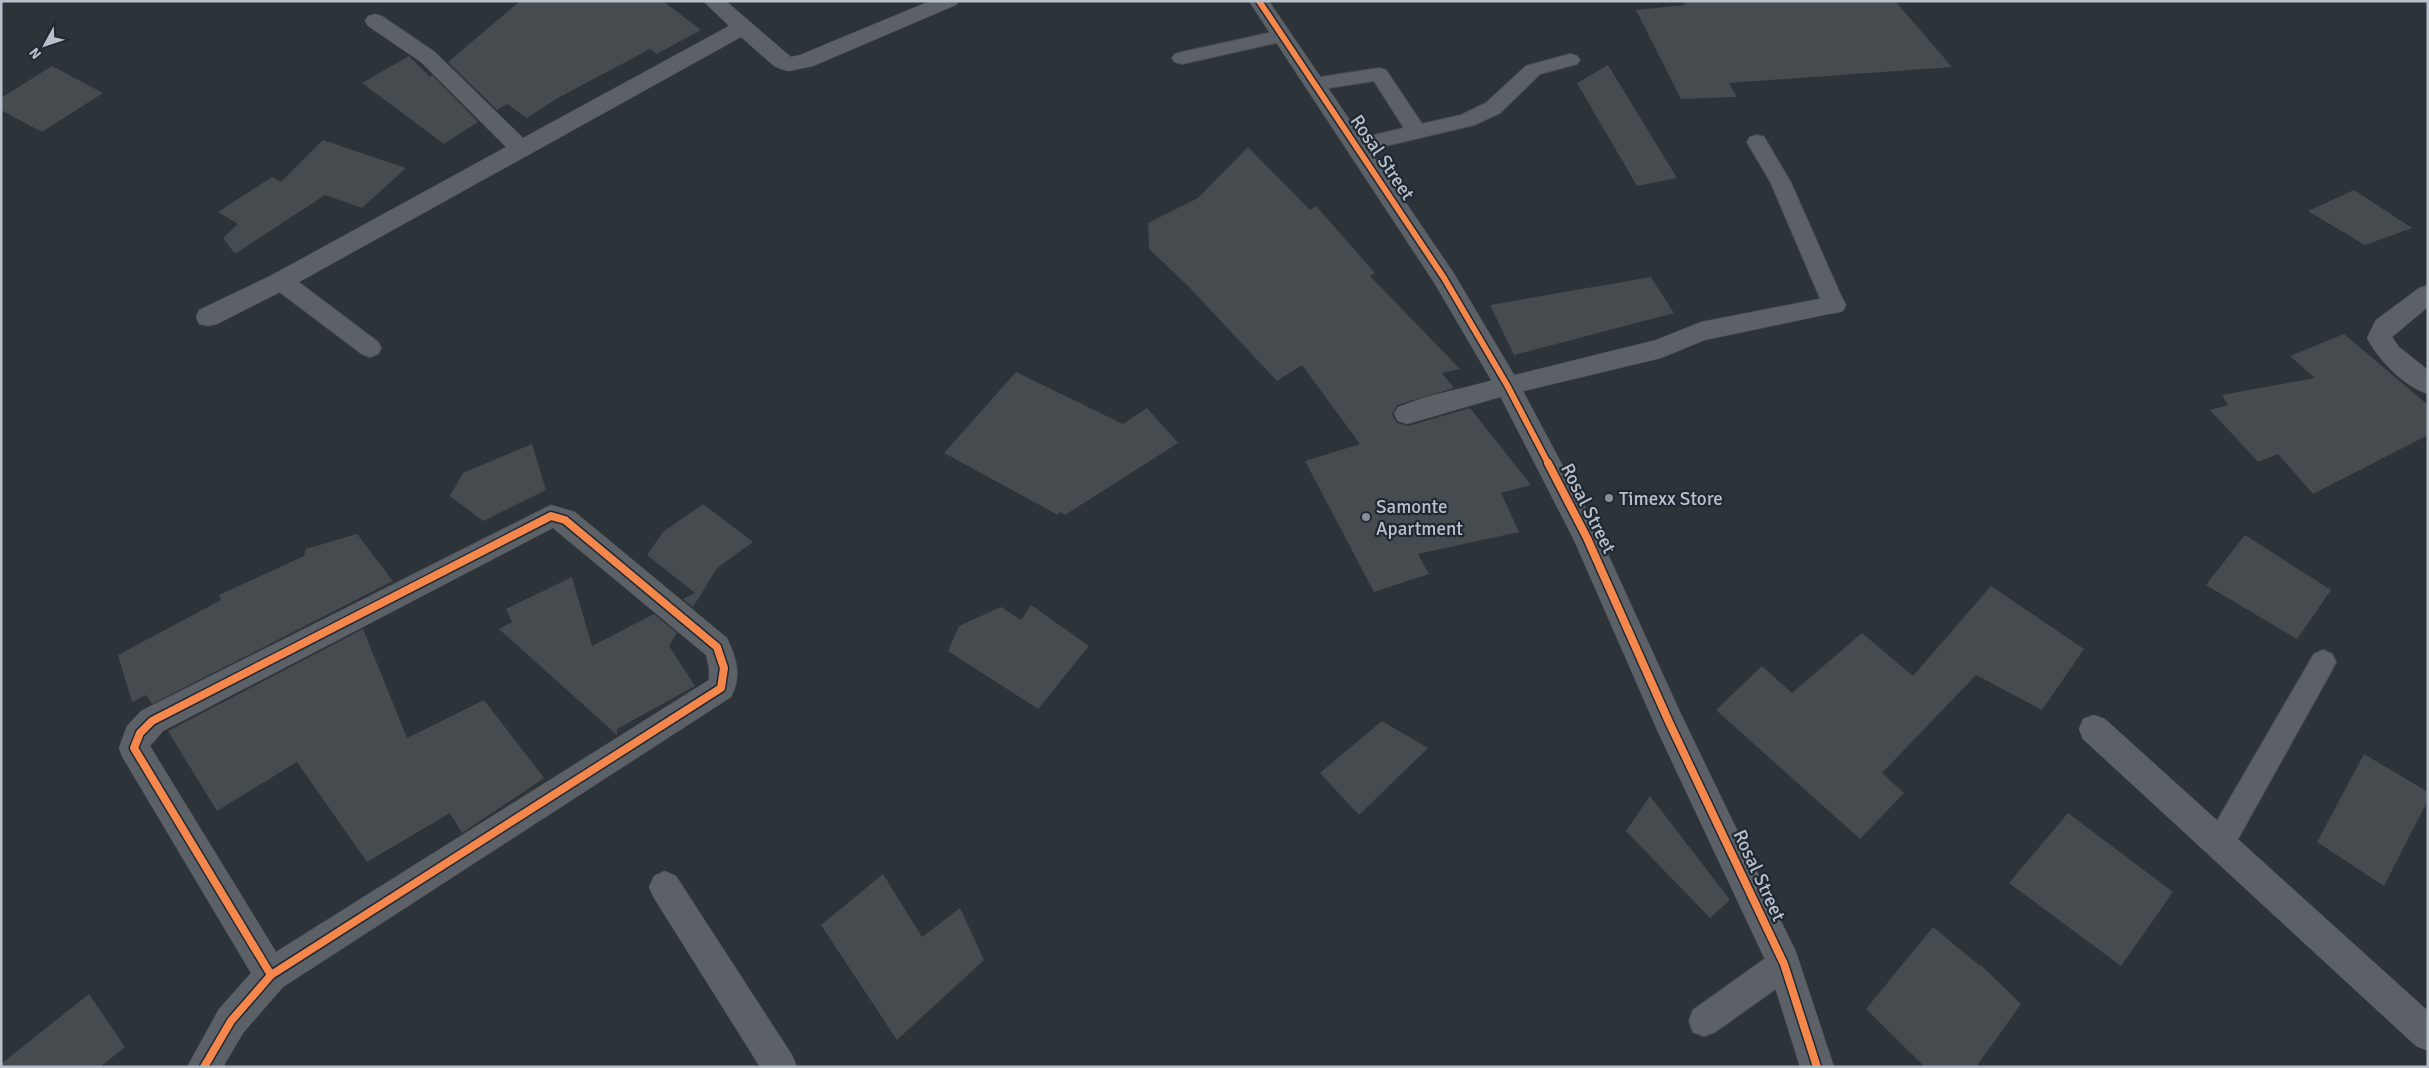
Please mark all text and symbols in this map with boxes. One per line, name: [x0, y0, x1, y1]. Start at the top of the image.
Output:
north arrow: [20, 20, 70, 70]
text: N: [26, 44, 45, 62]
street label: Rosal Street: [1345, 110, 1420, 205]
street label: Rosal Street: [1555, 459, 1621, 558]
place label: Timexx Store: [1619, 487, 1723, 511]
marker: Timexx Store: [1603, 492, 1615, 504]
place label: Samonte Apartment: [1376, 495, 1463, 541]
marker: Samonte Apartment: [1360, 511, 1372, 523]
street label: Rosal Street: [1727, 826, 1791, 925]

